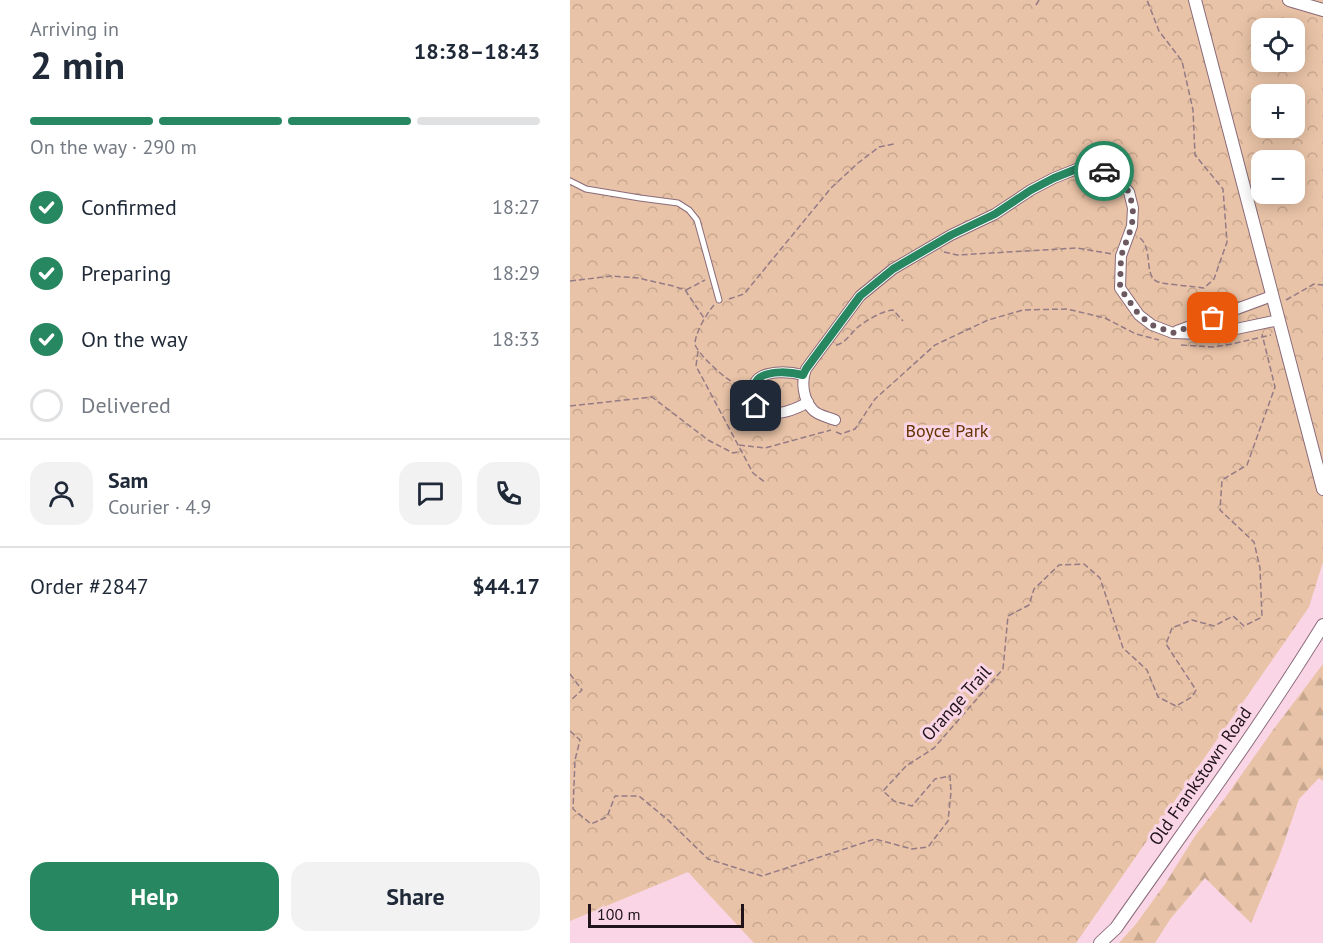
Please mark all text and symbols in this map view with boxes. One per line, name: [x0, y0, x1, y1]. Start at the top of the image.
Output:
text: Arriving in: [30, 16, 119, 42]
map controls: [1251, 18, 1305, 204]
button: locate: [1251, 18, 1305, 72]
text: 18:38–18:43: [414, 37, 540, 65]
text: 2 min: [30, 39, 125, 90]
button: +: [1251, 84, 1305, 138]
text: On the way · 290 m: [30, 134, 197, 160]
courier: [1074, 141, 1134, 201]
button: −: [1251, 150, 1305, 204]
icon: car: [1088, 155, 1121, 188]
icon: check: [30, 191, 63, 224]
text: Confirmed: [81, 193, 177, 221]
text: 18:27: [492, 194, 540, 220]
icon: check: [30, 257, 63, 290]
text: Preparing: [81, 259, 171, 287]
text: 18:29: [492, 260, 540, 286]
pin: [1187, 292, 1238, 343]
icon: bag: [1196, 301, 1229, 334]
icon: check: [30, 323, 63, 356]
text: On the way: [81, 325, 188, 353]
text: 18:33: [492, 326, 540, 352]
pin: [730, 380, 781, 431]
icon: home: [739, 389, 772, 422]
text: Delivered: [81, 391, 171, 419]
park label: Boyce Park: [906, 419, 989, 442]
button: person: [30, 462, 93, 525]
button: chat: [399, 462, 462, 525]
button: phone: [477, 462, 540, 525]
text: Sam: [108, 466, 148, 494]
text: Courier · 4.9: [108, 494, 211, 520]
text: Order #2847: [30, 572, 149, 600]
text: $44.17: [472, 572, 540, 600]
street label: Orange Trail: [916, 660, 996, 745]
street label: Old Frankstown Road: [1144, 702, 1256, 850]
button: Help: [30, 862, 279, 931]
button: Share: [291, 862, 540, 931]
scale bar: [588, 901, 744, 928]
text: 100 m: [597, 904, 640, 924]

